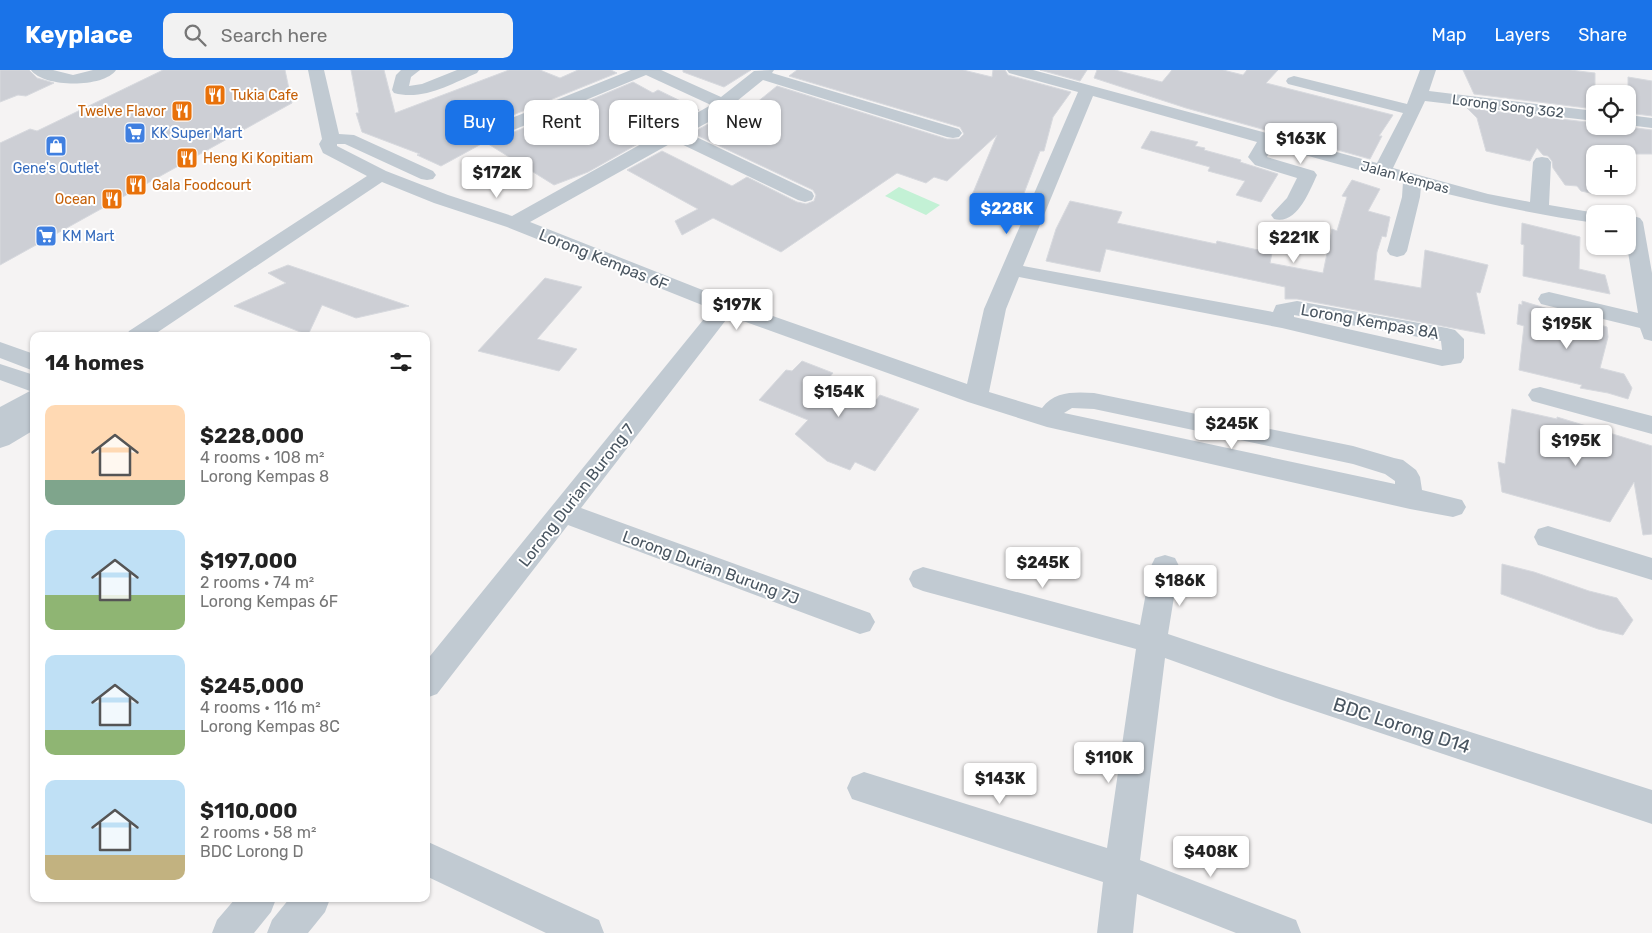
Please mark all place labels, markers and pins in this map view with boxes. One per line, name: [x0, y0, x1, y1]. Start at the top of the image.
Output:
restaurant icon: Tukia Cafe: [203, 83, 227, 107]
place label: Tukia Cafe: [231, 87, 298, 104]
restaurant icon: Twelve Flavor: [170, 99, 194, 123]
place label: Twelve Flavor: [78, 103, 167, 120]
supermarket icon: KK Super Mart: [123, 121, 147, 145]
pin: $163K: [1266, 122, 1336, 165]
place label: KK Super Mart: [151, 125, 243, 142]
shop icon: Gene's Outlet: [44, 134, 68, 158]
restaurant icon: Heng Ki Kopitiam: [175, 146, 199, 170]
place label: Heng Ki Kopitiam: [203, 150, 313, 167]
pin: $172K: [462, 156, 532, 199]
place label: Gene's Outlet: [13, 160, 100, 177]
restaurant icon: Gala Foodcourt: [124, 173, 148, 197]
place label: Gala Foodcourt: [152, 177, 252, 194]
restaurant icon: Ocean: [100, 187, 124, 211]
place label: Ocean: [55, 191, 96, 208]
pin: $228K: [972, 192, 1042, 235]
pin: $221K: [1259, 222, 1329, 264]
supermarket icon: KM Mart: [34, 224, 58, 248]
place label: KM Mart: [62, 228, 115, 245]
pin: $197K: [702, 288, 772, 331]
pin: $195K: [1532, 308, 1602, 350]
pin: $154K: [804, 376, 874, 418]
pin: $245K: [1197, 408, 1267, 450]
pin: $195K: [1541, 424, 1611, 467]
pin: $245K: [1008, 546, 1078, 589]
pin: $186K: [1145, 564, 1215, 607]
pin: $110K: [1074, 742, 1144, 784]
pin: $143K: [965, 762, 1035, 805]
pin: $408K: [1176, 836, 1246, 878]

